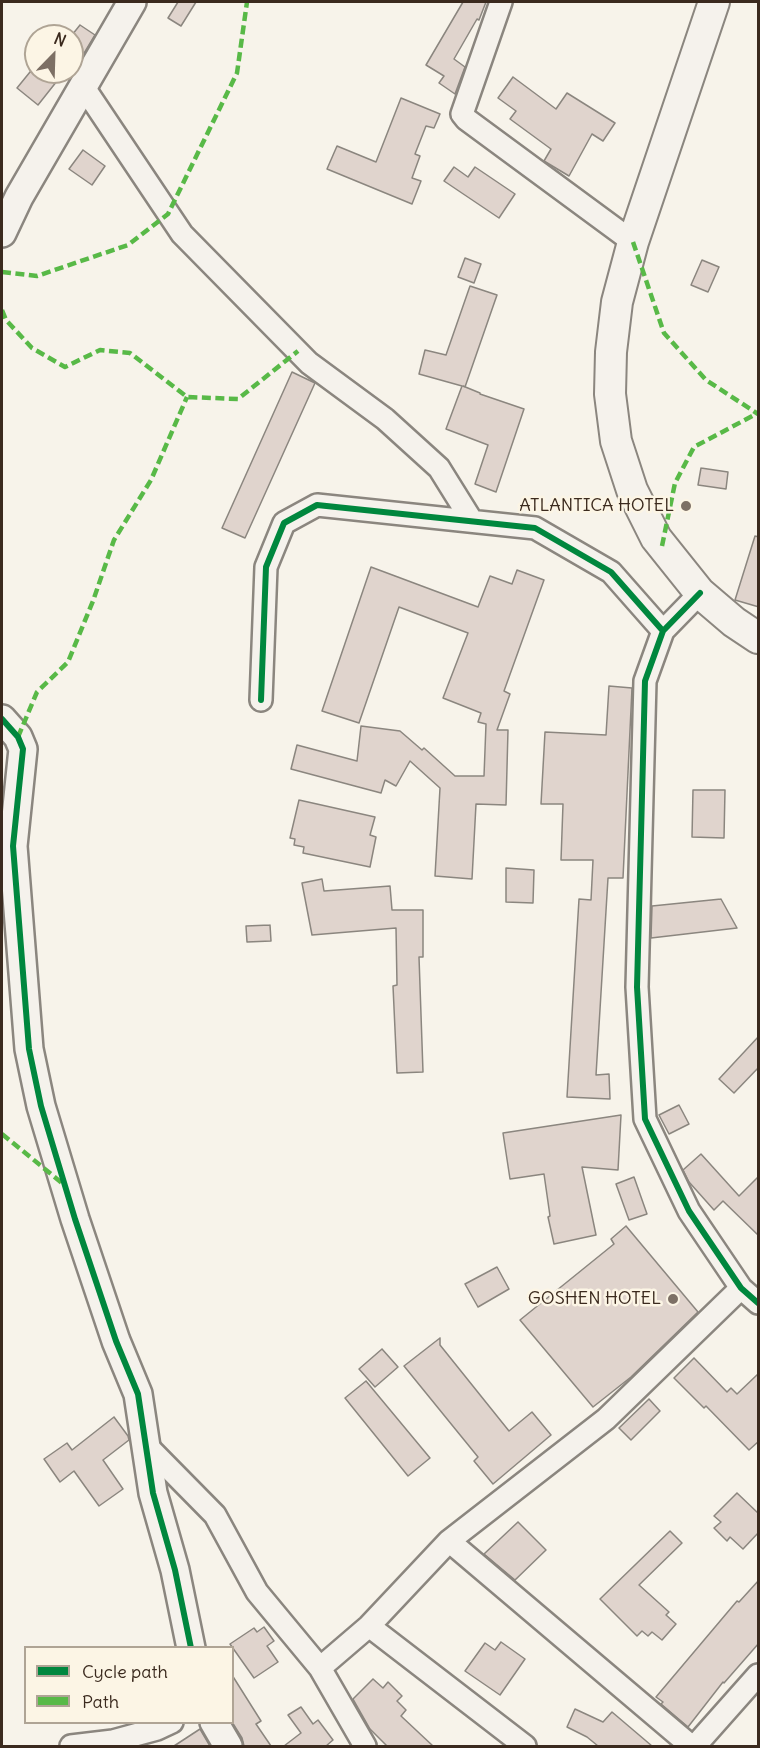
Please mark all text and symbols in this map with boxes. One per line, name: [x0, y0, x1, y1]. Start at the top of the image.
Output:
north arrow: [24, 24, 84, 84]
text: N: [51, 28, 69, 51]
place label: ATLANTICA HOTEL: [519, 495, 674, 517]
marker: ATLANTICA HOTEL: [679, 499, 693, 513]
place label: GOSHEN HOTEL: [528, 1288, 661, 1310]
marker: GOSHEN HOTEL: [666, 1292, 680, 1306]
legend: [24, 1646, 234, 1724]
text: Cycle path: [82, 1660, 168, 1683]
text: Path: [82, 1690, 119, 1713]

